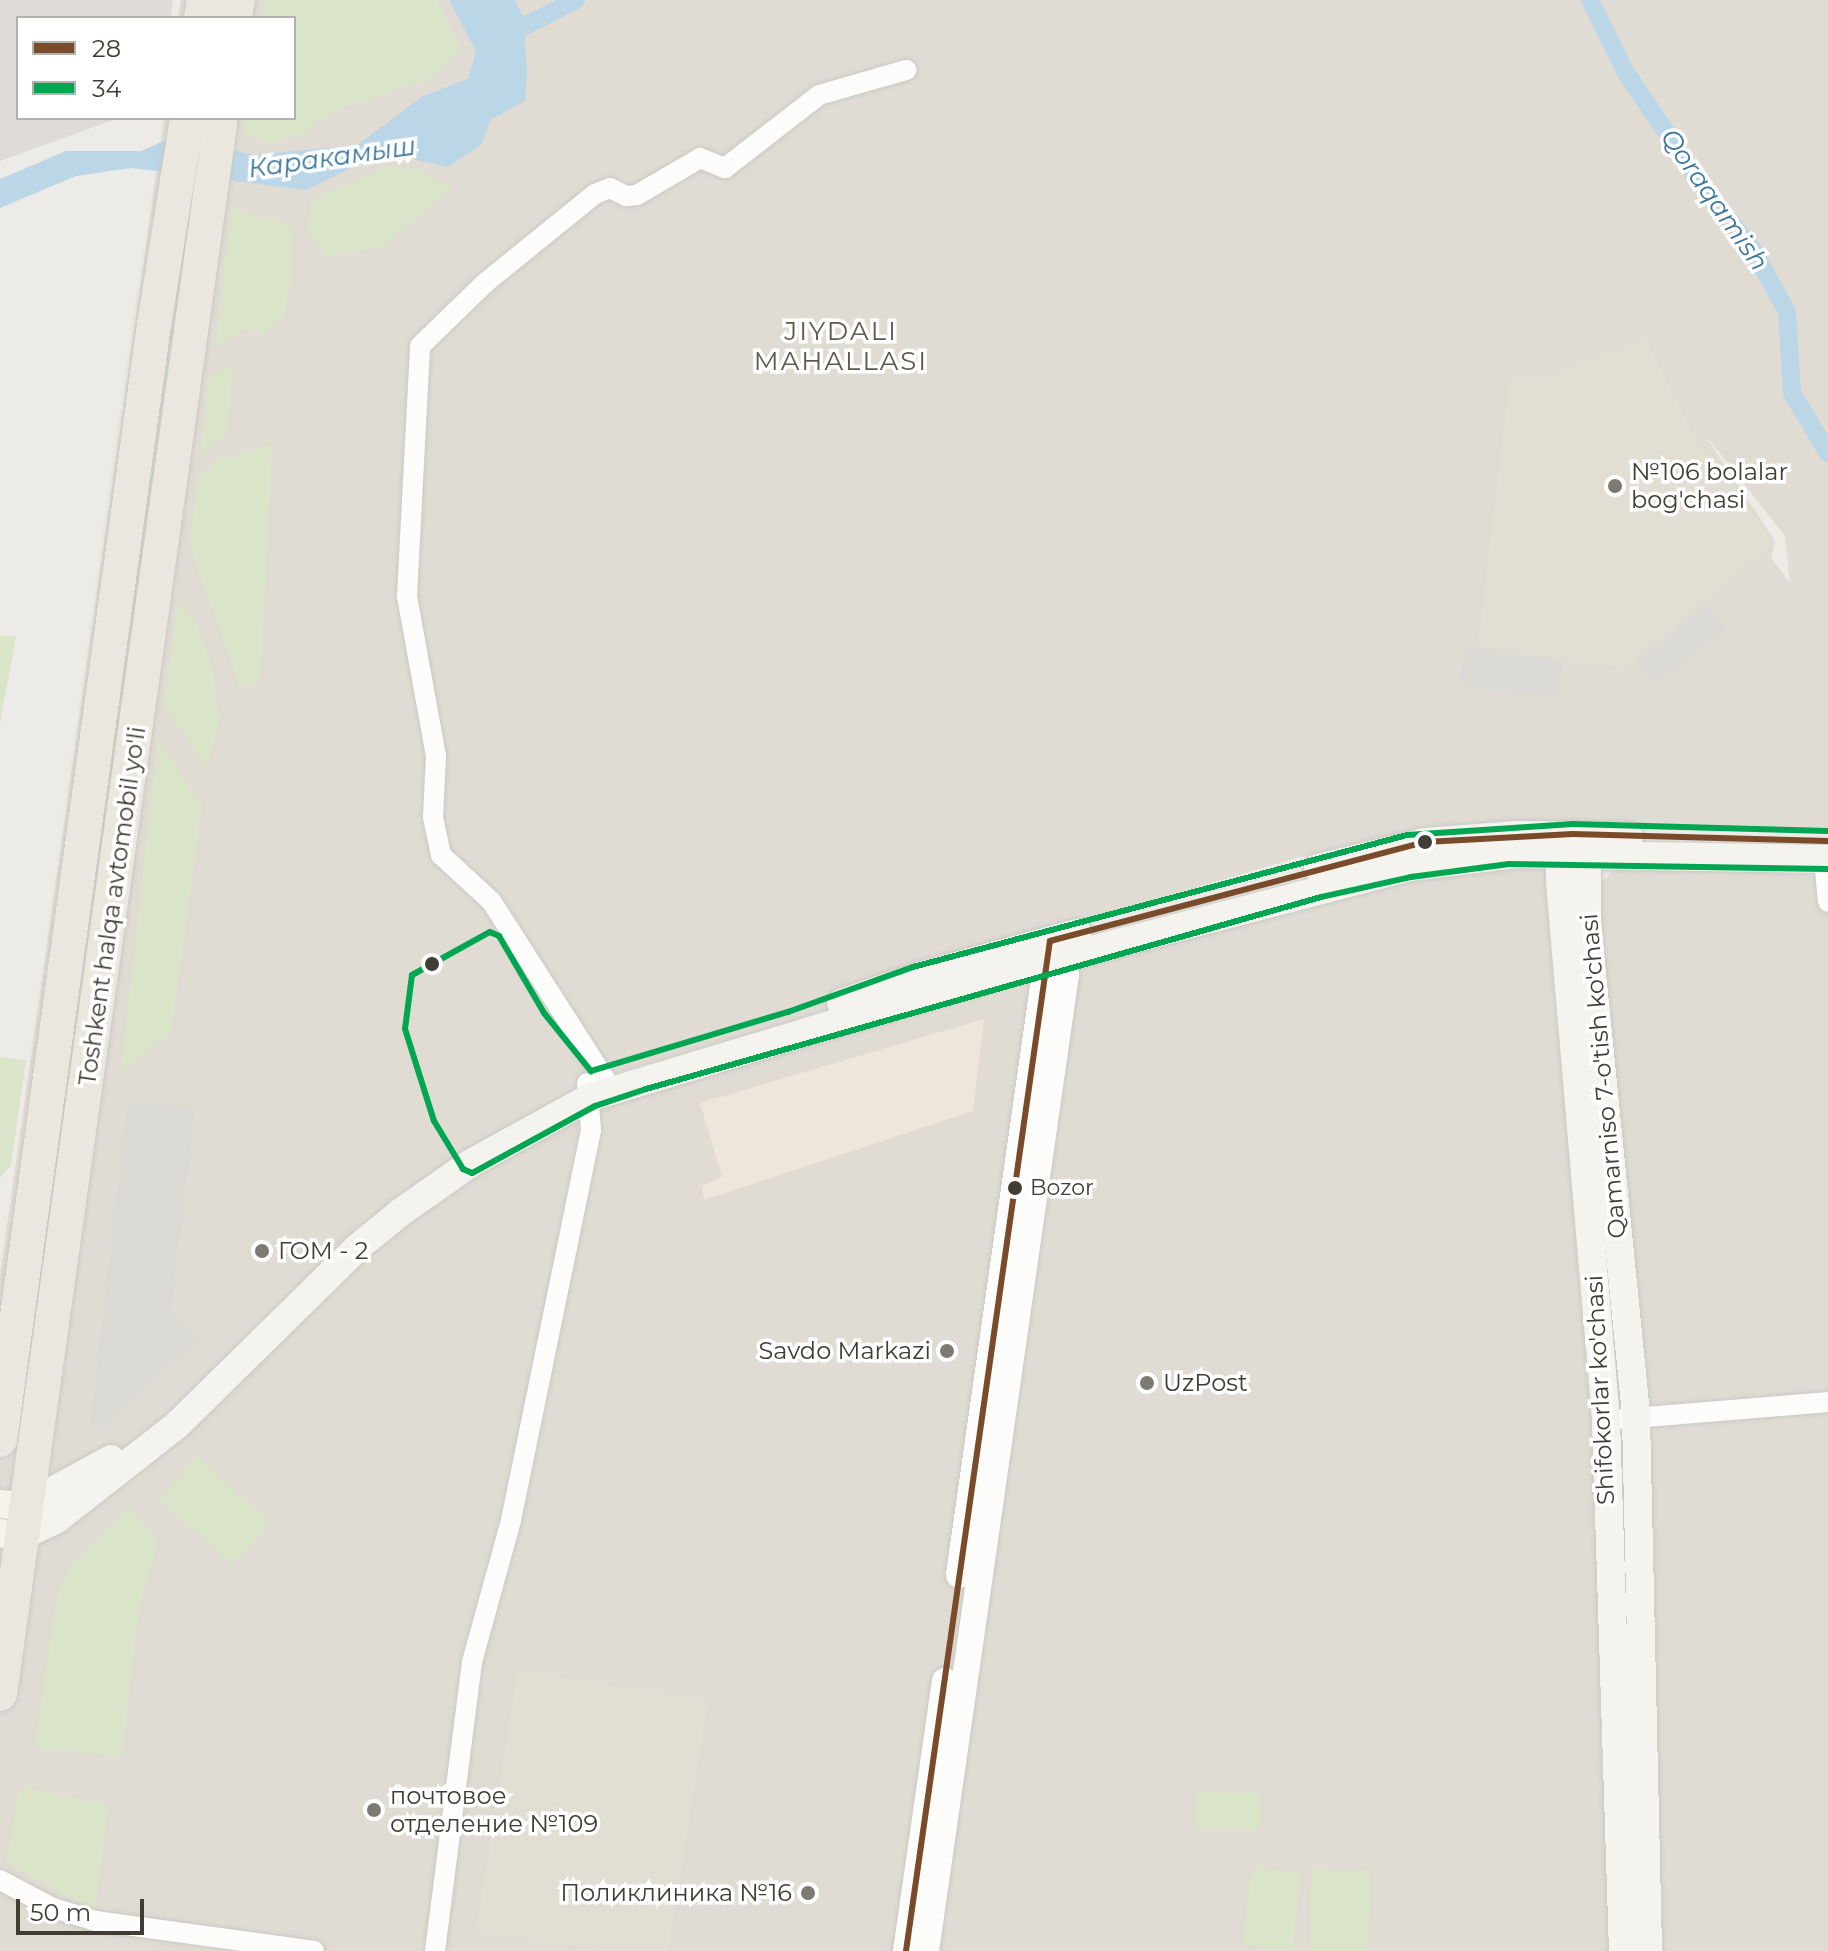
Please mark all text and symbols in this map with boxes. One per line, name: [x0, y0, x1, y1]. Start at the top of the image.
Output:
legend: [16, 16, 296, 120]
text: 28: [92, 34, 121, 63]
text: 34: [92, 74, 121, 103]
water label: Qoraqamish: [1654, 123, 1774, 277]
water label: Каракамыш: [246, 131, 418, 185]
district label: JIYDALI MAHALLASI: [754, 316, 928, 378]
place label: №106 bolalar bog'chasi: [1631, 458, 1788, 514]
marker: №106 bolalar bog'chasi: [1606, 477, 1624, 495]
street label: Toshkent halqa avtomobil yo'li: [73, 725, 151, 1087]
unlabelled marker: [1417, 834, 1433, 850]
street label: Qamarniso 7-o'tish ko'chasi: [1574, 912, 1632, 1240]
unlabelled marker: [424, 956, 440, 972]
place label: Bozor: [1030, 1175, 1094, 1201]
marker: Bozor: [1007, 1180, 1023, 1196]
place label: ГОМ - 2: [278, 1237, 368, 1265]
marker: ГОМ - 2: [253, 1242, 271, 1260]
street label: Shifokorlar ko'chasi: [1580, 1274, 1620, 1506]
place label: Savdo Markazi: [759, 1337, 931, 1365]
marker: Savdo Markazi: [938, 1342, 956, 1360]
place label: UzPost: [1163, 1369, 1248, 1397]
marker: UzPost: [1138, 1374, 1156, 1392]
place label: почтовое отделение №109: [390, 1782, 598, 1838]
marker: почтовое отделение №109: [365, 1801, 383, 1819]
place label: Поликлиника №16: [560, 1879, 792, 1907]
scale bar: [20, 1883, 148, 1933]
marker: Поликлиника №16: [799, 1884, 817, 1902]
text: 50 m: [30, 1898, 91, 1927]

